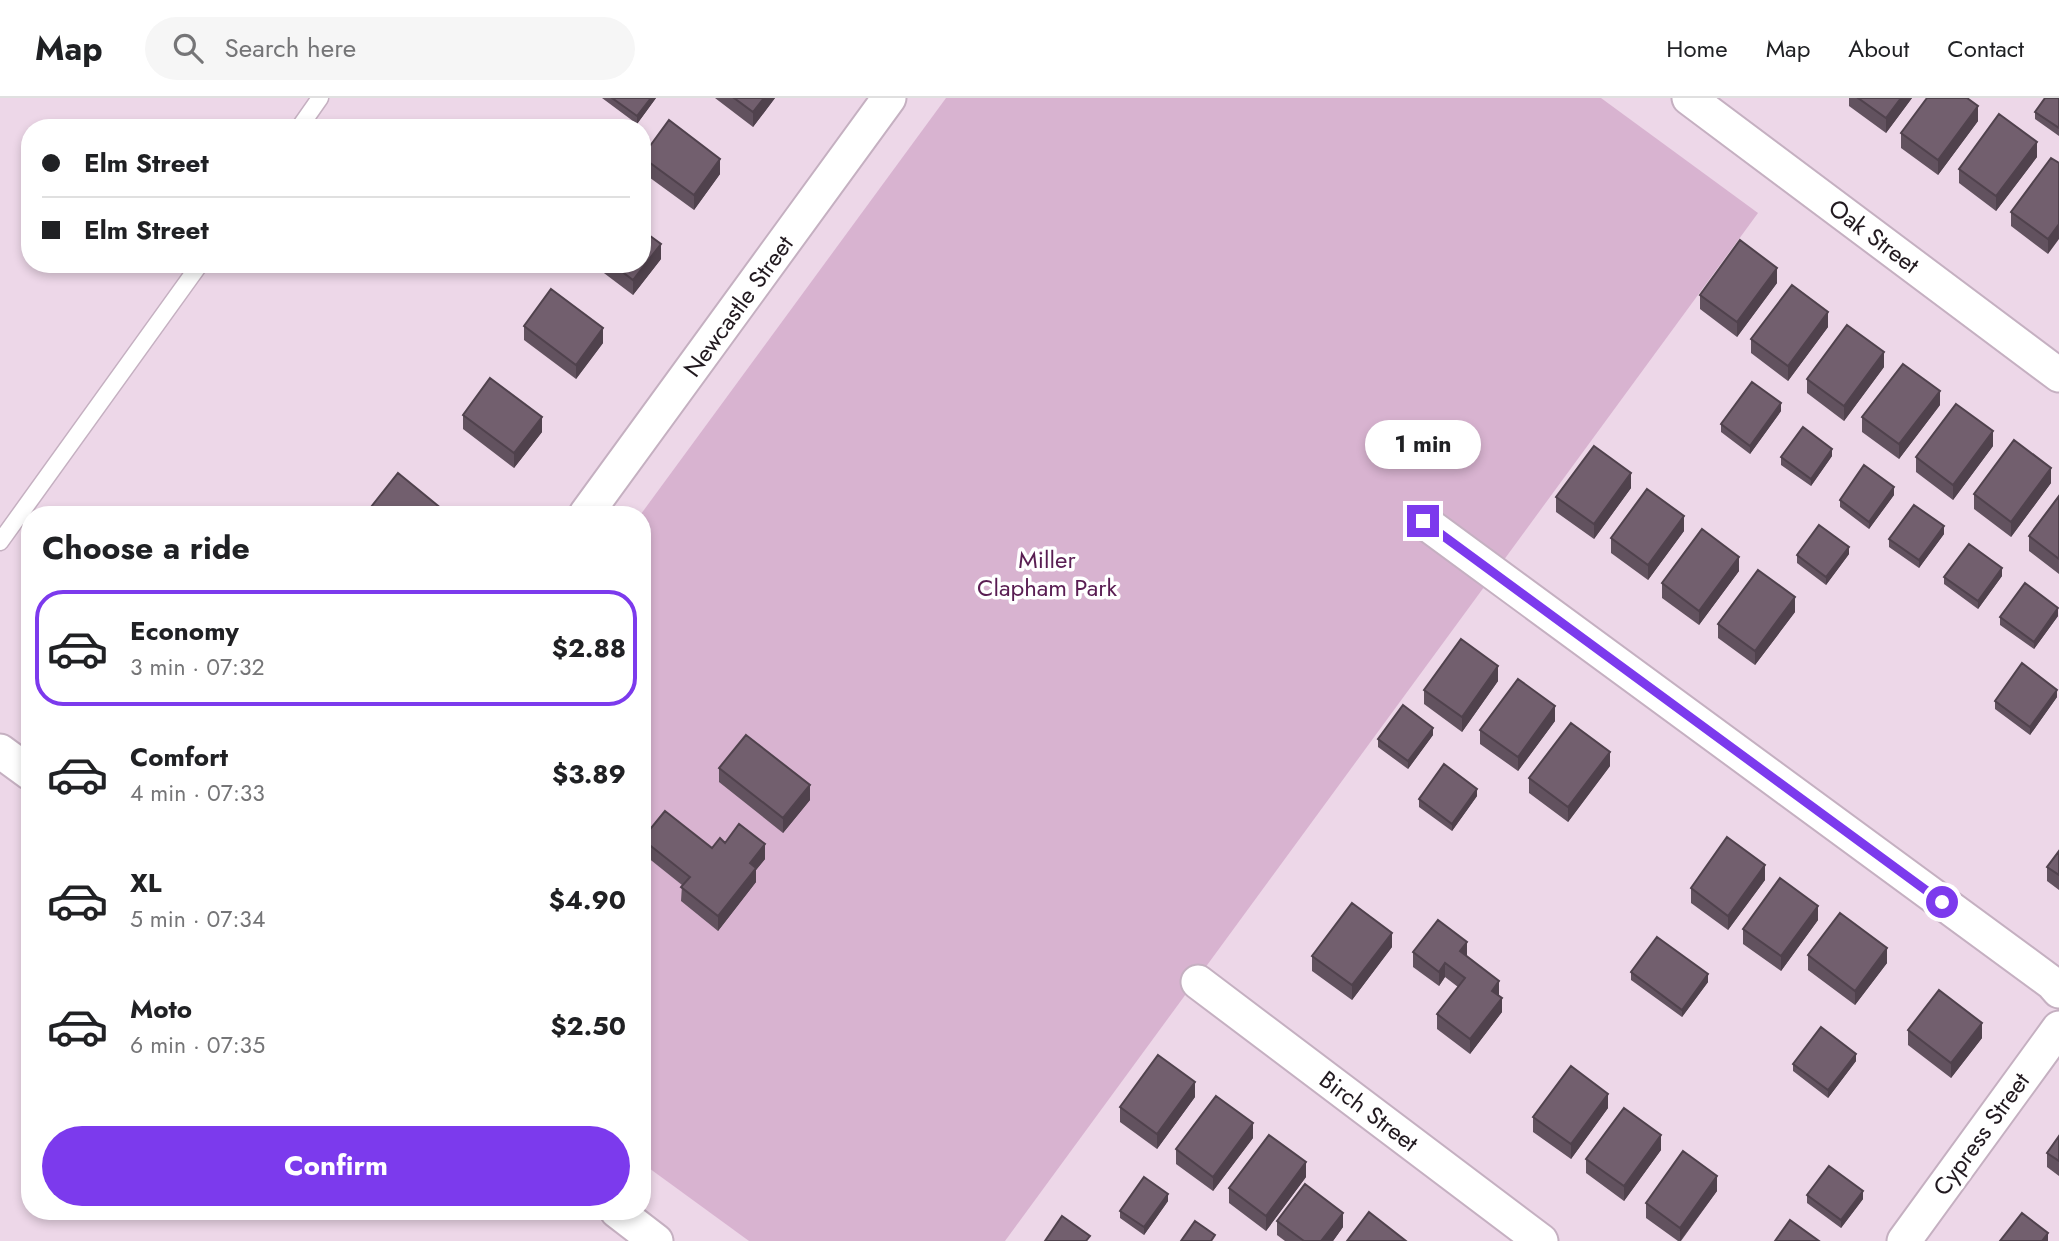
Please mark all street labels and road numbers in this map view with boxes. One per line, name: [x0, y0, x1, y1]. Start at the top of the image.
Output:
street label: Oak Street: [1821, 190, 1927, 282]
street label: Newcastle Street: [675, 228, 801, 384]
street label: Birch Street: [1312, 1062, 1426, 1160]
street label: Cypress Street: [1924, 1065, 2038, 1203]

